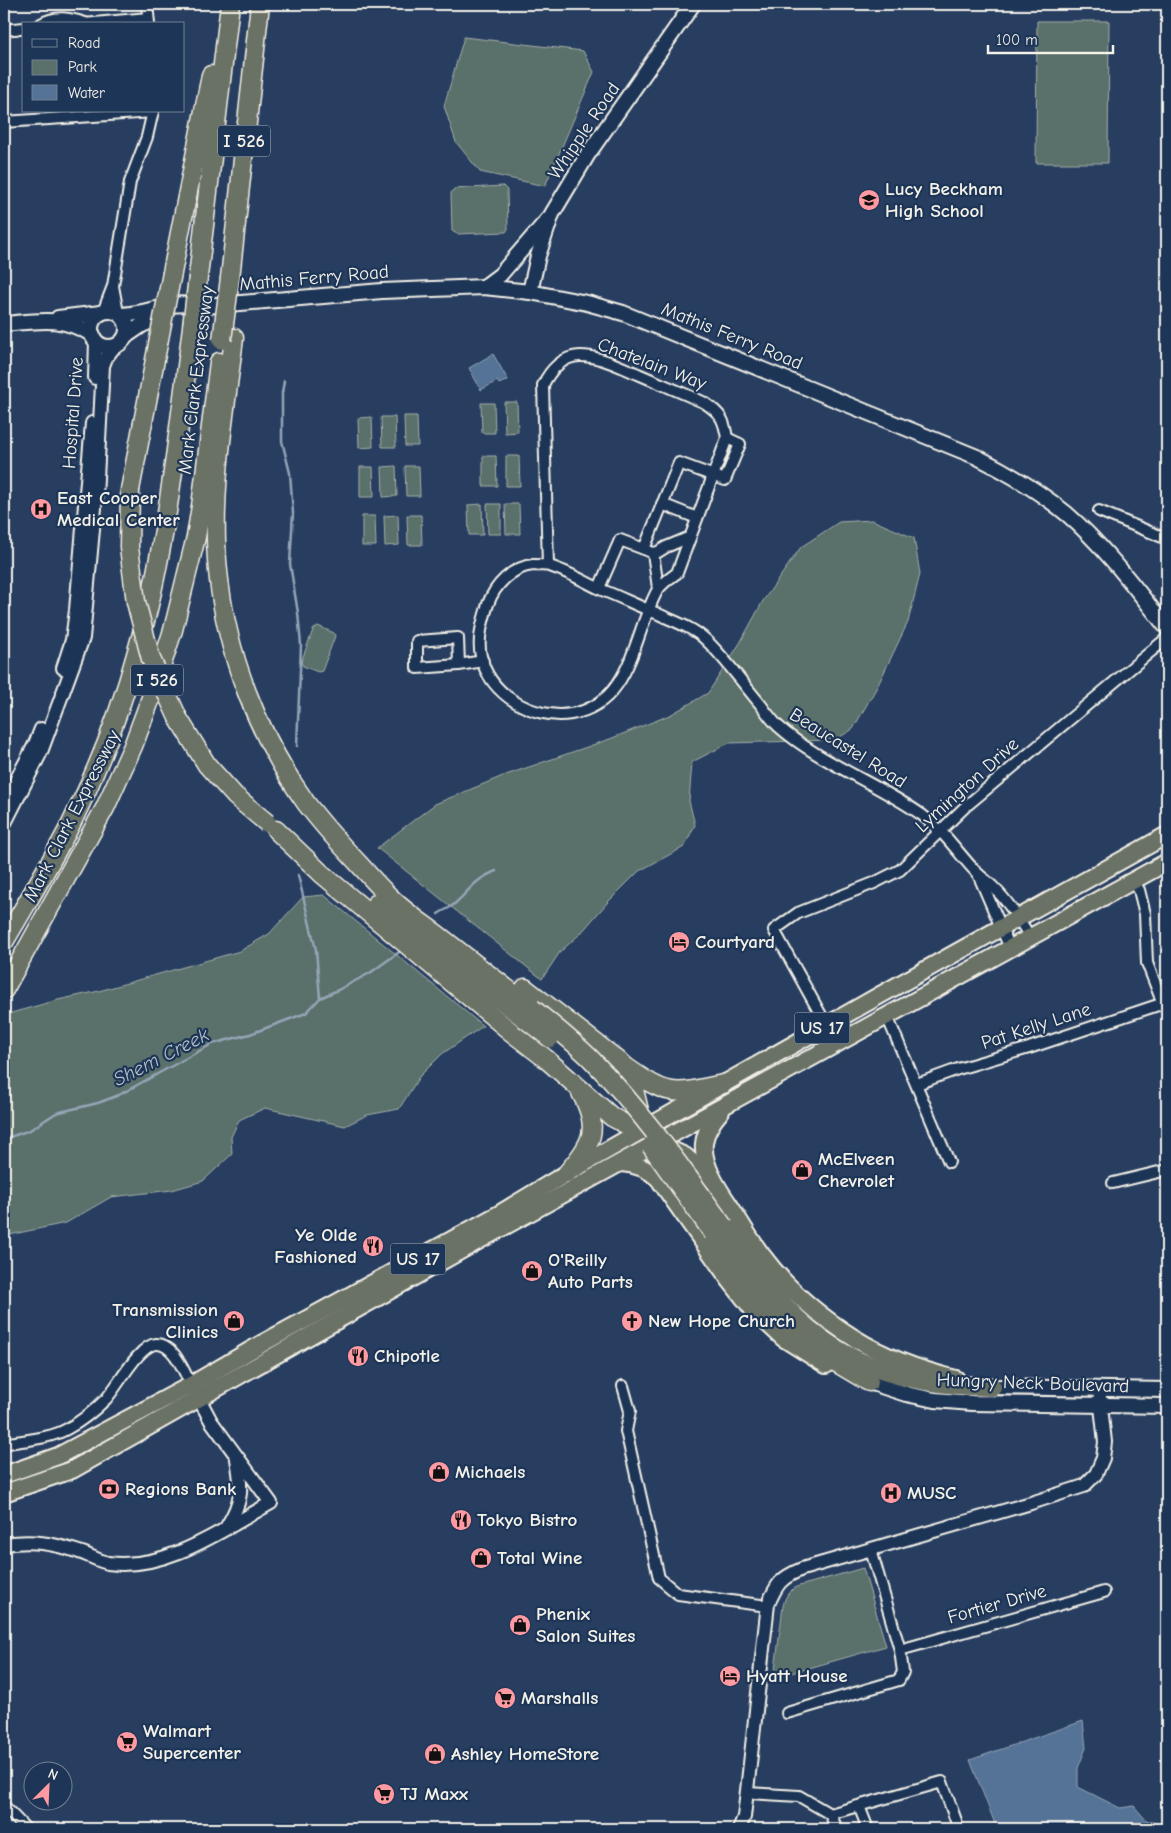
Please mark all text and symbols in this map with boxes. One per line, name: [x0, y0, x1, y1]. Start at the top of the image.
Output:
legend: [22, 22, 185, 112]
scale bar: [988, 22, 1114, 54]
text: 100 m: [996, 31, 1038, 49]
text: Road: [68, 34, 100, 52]
text: Park: [68, 58, 97, 76]
street label: Whipple Road: [544, 78, 624, 184]
text: Water: [68, 84, 105, 102]
road number: I 526: [218, 125, 270, 156]
place label: Lucy Beckham High School: [885, 178, 1003, 222]
school or university icon: Lucy Beckham High School: [857, 188, 881, 212]
street label: Mathis Ferry Road: [238, 260, 390, 296]
street label: Mark Clark Expressway: [174, 284, 219, 476]
street label: Mathis Ferry Road: [658, 298, 806, 374]
street label: Chatelain Way: [595, 333, 710, 395]
street label: Hospital Drive: [58, 356, 88, 470]
place label: East Cooper Medical Center: [57, 487, 180, 531]
hospital icon: East Cooper Medical Center: [29, 497, 53, 521]
road number: I 526: [131, 664, 183, 696]
street label: Beaucastel Road: [786, 703, 910, 793]
street label: Mark Clark Expressway: [19, 726, 125, 906]
street label: Lymington Drive: [911, 733, 1023, 837]
hotel icon: Courtyard: [667, 930, 691, 954]
place label: Courtyard: [695, 931, 775, 953]
street label: Pat Kelly Lane: [979, 998, 1093, 1054]
road number: US 17: [794, 1012, 850, 1044]
water label: Shem Creek: [109, 1023, 213, 1091]
place label: McElveen Chevrolet: [818, 1148, 895, 1192]
shop icon: McElveen Chevrolet: [790, 1158, 814, 1182]
place label: Ye Olde Fashioned: [274, 1224, 357, 1268]
restaurant icon: Ye Olde Fashioned: [361, 1234, 385, 1258]
road number: US 17: [390, 1244, 446, 1274]
place label: O'Reilly Auto Parts: [548, 1249, 633, 1293]
shop icon: O'Reilly Auto Parts: [520, 1259, 544, 1283]
place label: Transmission Clinics: [112, 1299, 218, 1343]
shop icon: Transmission Clinics: [222, 1309, 246, 1333]
church icon: New Hope Church: [620, 1309, 644, 1333]
place label: New Hope Church: [648, 1310, 795, 1332]
restaurant icon: Chipotle: [346, 1344, 370, 1368]
place label: Chipotle: [374, 1345, 440, 1367]
street label: Hungry Neck Boulevard: [936, 1369, 1130, 1397]
shop icon: Michaels: [427, 1460, 451, 1484]
place label: Michaels: [455, 1461, 525, 1483]
bank icon: Regions Bank: [97, 1477, 121, 1501]
place label: Regions Bank: [125, 1478, 237, 1500]
hospital icon: MUSC: [879, 1481, 903, 1505]
place label: MUSC: [907, 1482, 957, 1504]
restaurant icon: Tokyo Bistro: [449, 1508, 473, 1532]
place label: Tokyo Bistro: [477, 1509, 577, 1531]
shop icon: Total Wine: [469, 1546, 493, 1570]
place label: Total Wine: [497, 1547, 582, 1569]
street label: Fortier Drive: [945, 1579, 1049, 1629]
place label: Phenix Salon Suites: [536, 1603, 635, 1647]
shop icon: Phenix Salon Suites: [508, 1613, 532, 1637]
hotel icon: Hyatt House: [718, 1664, 742, 1688]
place label: Hyatt House: [746, 1665, 847, 1687]
supermarket icon: Marshalls: [493, 1686, 517, 1710]
place label: Marshalls: [521, 1687, 598, 1709]
place label: Walmart Supercenter: [143, 1720, 241, 1764]
supermarket icon: Walmart Supercenter: [115, 1730, 139, 1754]
shop icon: Ashley HomeStore: [423, 1742, 447, 1766]
place label: Ashley HomeStore: [451, 1743, 599, 1765]
north arrow: [22, 1760, 72, 1810]
text: N: [45, 1765, 61, 1784]
supermarket icon: TJ Maxx: [372, 1782, 396, 1806]
place label: TJ Maxx: [400, 1783, 469, 1805]

